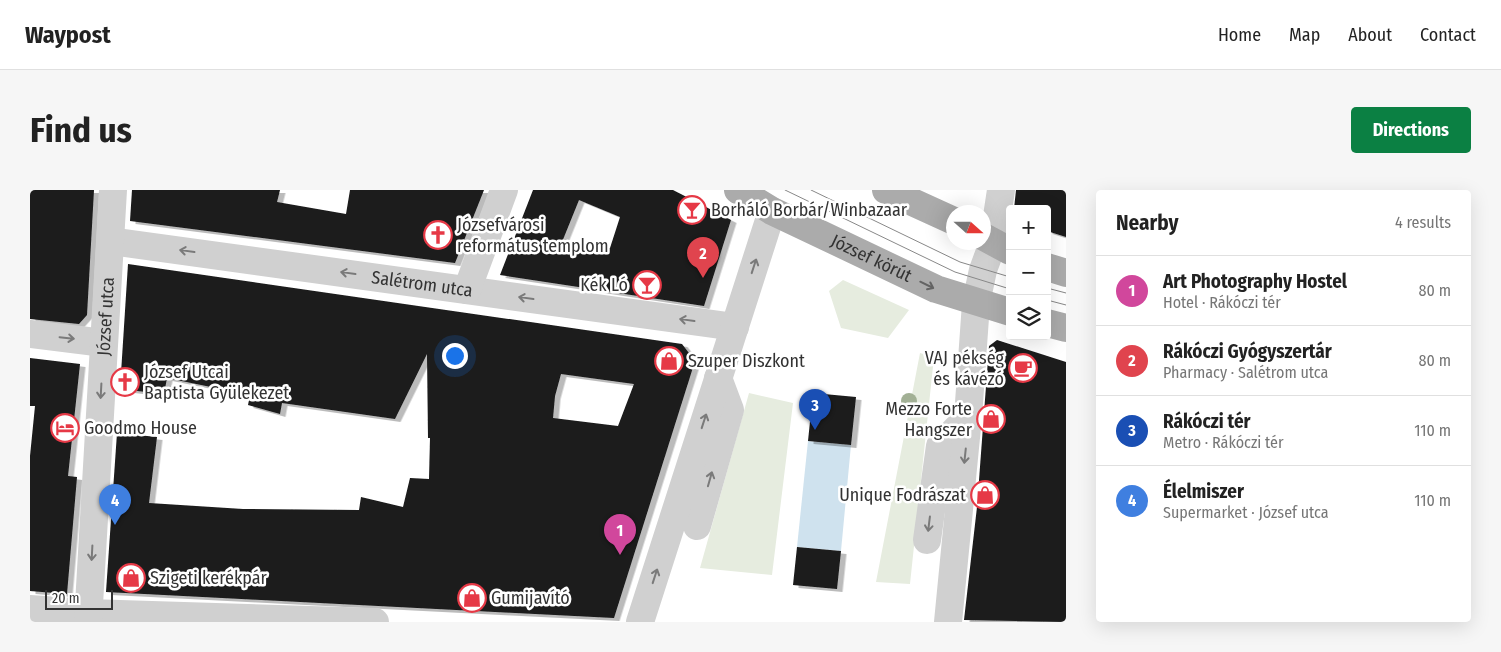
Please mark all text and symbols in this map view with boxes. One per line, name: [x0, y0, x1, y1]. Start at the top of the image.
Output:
text: Waypost: [25, 21, 111, 49]
text: Home: [1218, 24, 1261, 46]
text: Map: [1289, 24, 1320, 46]
text: About: [1348, 24, 1392, 46]
text: Contact: [1420, 24, 1476, 46]
button: Directions: [1351, 107, 1471, 153]
text: Find us: [30, 109, 132, 151]
bar icon: Borháló Borbár/Winbazaar: [677, 195, 707, 225]
place label: Borháló Borbár/Winbazaar: [711, 199, 908, 221]
north arrow: [946, 205, 991, 250]
map controls: [1006, 205, 1051, 340]
button: +: [1006, 205, 1051, 250]
text: Nearby: [1116, 210, 1178, 236]
text: 4 results: [1395, 213, 1451, 232]
place label: Józsefvárosi református templom: [457, 214, 609, 257]
church icon: Józsefvárosi református templom: [423, 220, 453, 250]
street label: József körút: [827, 230, 915, 287]
pin: 2: [687, 237, 719, 278]
one-way arrow: [179, 246, 195, 256]
button: −: [1006, 250, 1051, 295]
one-way arrow: [750, 259, 760, 275]
street label: Salétrom utca: [370, 266, 474, 302]
one-way arrow: [340, 268, 356, 278]
bar icon: Kék Ló: [632, 270, 662, 300]
text: Art Photography Hostel: [1163, 270, 1347, 293]
place label: Kék Ló: [580, 274, 628, 296]
street label: József utca: [92, 276, 119, 357]
one-way arrow: [919, 281, 934, 290]
text: 1: [1129, 281, 1135, 300]
text: 80 m: [1419, 281, 1451, 300]
one-way arrow: [518, 293, 534, 303]
text: Hotel · Rákóczi tér: [1163, 293, 1281, 312]
button: layers: [1006, 295, 1051, 340]
one-way arrow: [679, 315, 695, 325]
one-way arrow: [59, 333, 75, 343]
text: Rákóczi Gyógyszertár: [1163, 340, 1332, 363]
your location: [442, 343, 468, 369]
shop icon: Szuper Diszkont: [654, 346, 684, 376]
place label: VAJ pékség és kávézó: [925, 347, 1005, 390]
place label: Szuper Diszkont: [688, 350, 805, 372]
text: 2: [1128, 351, 1136, 370]
text: 80 m: [1419, 351, 1451, 370]
cafe icon: VAJ pékség és kávézó: [1008, 353, 1038, 383]
place label: József Utcai Baptista Gyülekezet: [144, 361, 289, 404]
text: Pharmacy · Salétrom utca: [1163, 363, 1328, 382]
church icon: József Utcai Baptista Gyülekezet: [110, 367, 140, 397]
one-way arrow: [97, 383, 106, 399]
pin: 3: [799, 389, 831, 430]
place label: Mezzo Forte Hangszer: [885, 398, 973, 441]
shop icon: Mezzo Forte Hangszer: [976, 404, 1006, 434]
text: Rákóczi tér: [1163, 410, 1251, 433]
hotel icon: Goodmo House: [50, 413, 80, 443]
one-way arrow: [700, 413, 710, 429]
place label: Goodmo House: [84, 417, 197, 439]
text: 3: [1128, 421, 1136, 440]
text: 110 m: [1414, 421, 1451, 440]
text: Metro · Rákóczi tér: [1163, 433, 1284, 452]
one-way arrow: [960, 448, 970, 464]
one-way arrow: [705, 471, 715, 487]
shop icon: Unique Fodrászat: [970, 480, 1000, 510]
text: Élelmiszer: [1163, 480, 1244, 503]
pin: 4: [99, 484, 131, 525]
place label: Unique Fodrászat: [839, 484, 966, 506]
text: 4: [1128, 491, 1136, 510]
text: 110 m: [1414, 491, 1451, 510]
text: Supermarket · József utca: [1163, 503, 1329, 522]
pin: 1: [604, 514, 636, 555]
one-way arrow: [924, 515, 934, 531]
one-way arrow: [87, 545, 96, 561]
shop icon: Szigeti kerékpár: [116, 563, 146, 593]
place label: Szigeti kerékpár: [150, 567, 268, 589]
one-way arrow: [650, 568, 660, 584]
shop icon: Gumijavító: [457, 583, 487, 613]
scale bar: [45, 587, 112, 610]
place label: Gumijavító: [491, 587, 570, 609]
text: 20 m: [52, 590, 80, 607]

